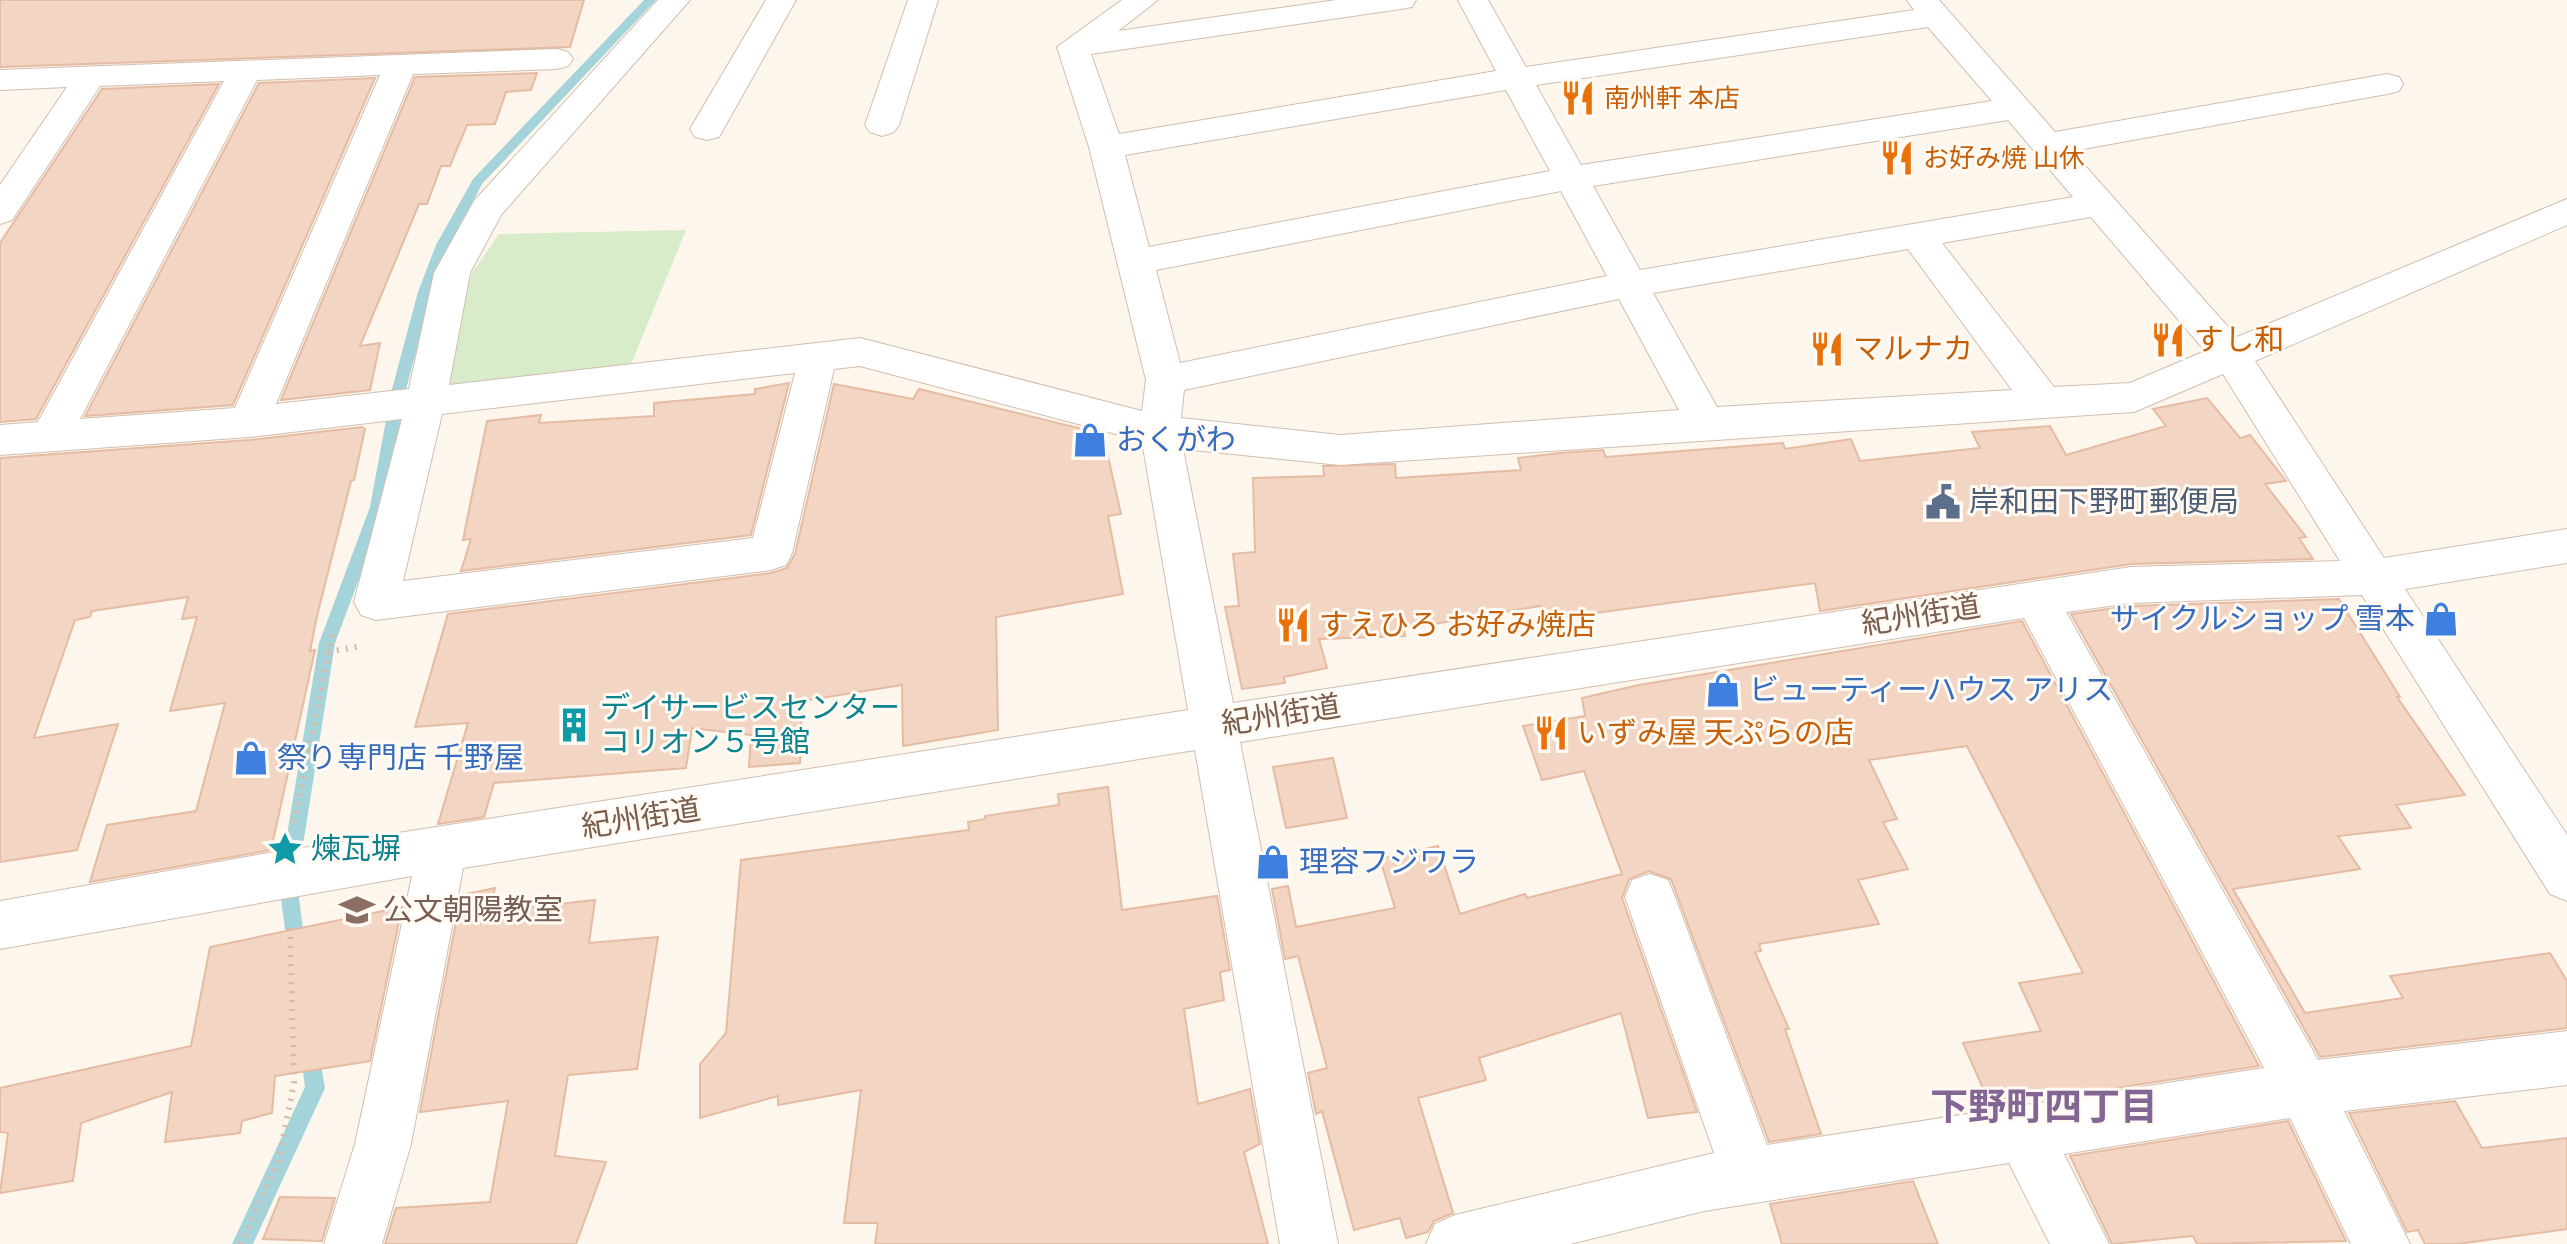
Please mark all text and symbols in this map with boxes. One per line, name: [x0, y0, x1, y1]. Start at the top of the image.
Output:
restaurant icon: 南州軒 本店: [1559, 79, 1597, 117]
place label: 南州軒 本店: [1604, 81, 1740, 112]
restaurant icon: お好み焼 山休: [1878, 139, 1916, 177]
place label: お好み焼 山休: [1923, 141, 2085, 172]
place label: すし和: [2194, 320, 2284, 356]
restaurant icon: すし和: [2149, 321, 2187, 359]
place label: マルナカ: [1853, 329, 1973, 365]
restaurant icon: マルナカ: [1808, 330, 1846, 368]
place label: おくがわ: [1116, 420, 1236, 456]
shop icon: おくがわ: [1071, 421, 1109, 459]
place label: 岸和田下野町郵便局: [1969, 482, 2239, 518]
public building icon: 岸和田下野町郵便局: [1924, 483, 1962, 521]
street label: 紀州街道: [1859, 586, 1983, 640]
place label: サイクルショップ 雪本: [2110, 599, 2415, 635]
shop icon: サイクルショップ 雪本: [2422, 600, 2460, 638]
place label: すえひろ お好み焼店: [1319, 605, 1596, 641]
restaurant icon: すえひろ お好み焼店: [1274, 606, 1312, 644]
place label: ビューティーハウス アリス: [1749, 670, 2113, 706]
shop icon: ビューティーハウス アリス: [1704, 671, 1742, 709]
street label: 紀州街道: [1219, 686, 1343, 740]
place label: デイサービスセンター コリオン５号館: [600, 688, 900, 758]
building icon: デイサービスセンター コリオン５号館: [555, 706, 593, 744]
place label: いずみ屋 天ぷらの店: [1577, 713, 1854, 749]
restaurant icon: いずみ屋 天ぷらの店: [1532, 714, 1570, 752]
place label: 祭り専門店 千野屋: [277, 738, 524, 774]
shop icon: 祭り専門店 千野屋: [232, 739, 270, 777]
street label: 紀州街道: [579, 789, 703, 843]
place label: 煉瓦塀: [311, 829, 401, 865]
place icon: 煉瓦塀: [266, 830, 304, 868]
place label: 理容フジワラ: [1299, 842, 1479, 878]
shop icon: 理容フジワラ: [1254, 843, 1292, 881]
place label: 公文朝陽教室: [383, 890, 563, 926]
school or university icon: 公文朝陽教室: [338, 891, 376, 929]
district label: 下野町四丁目: [1930, 1082, 2158, 1128]

